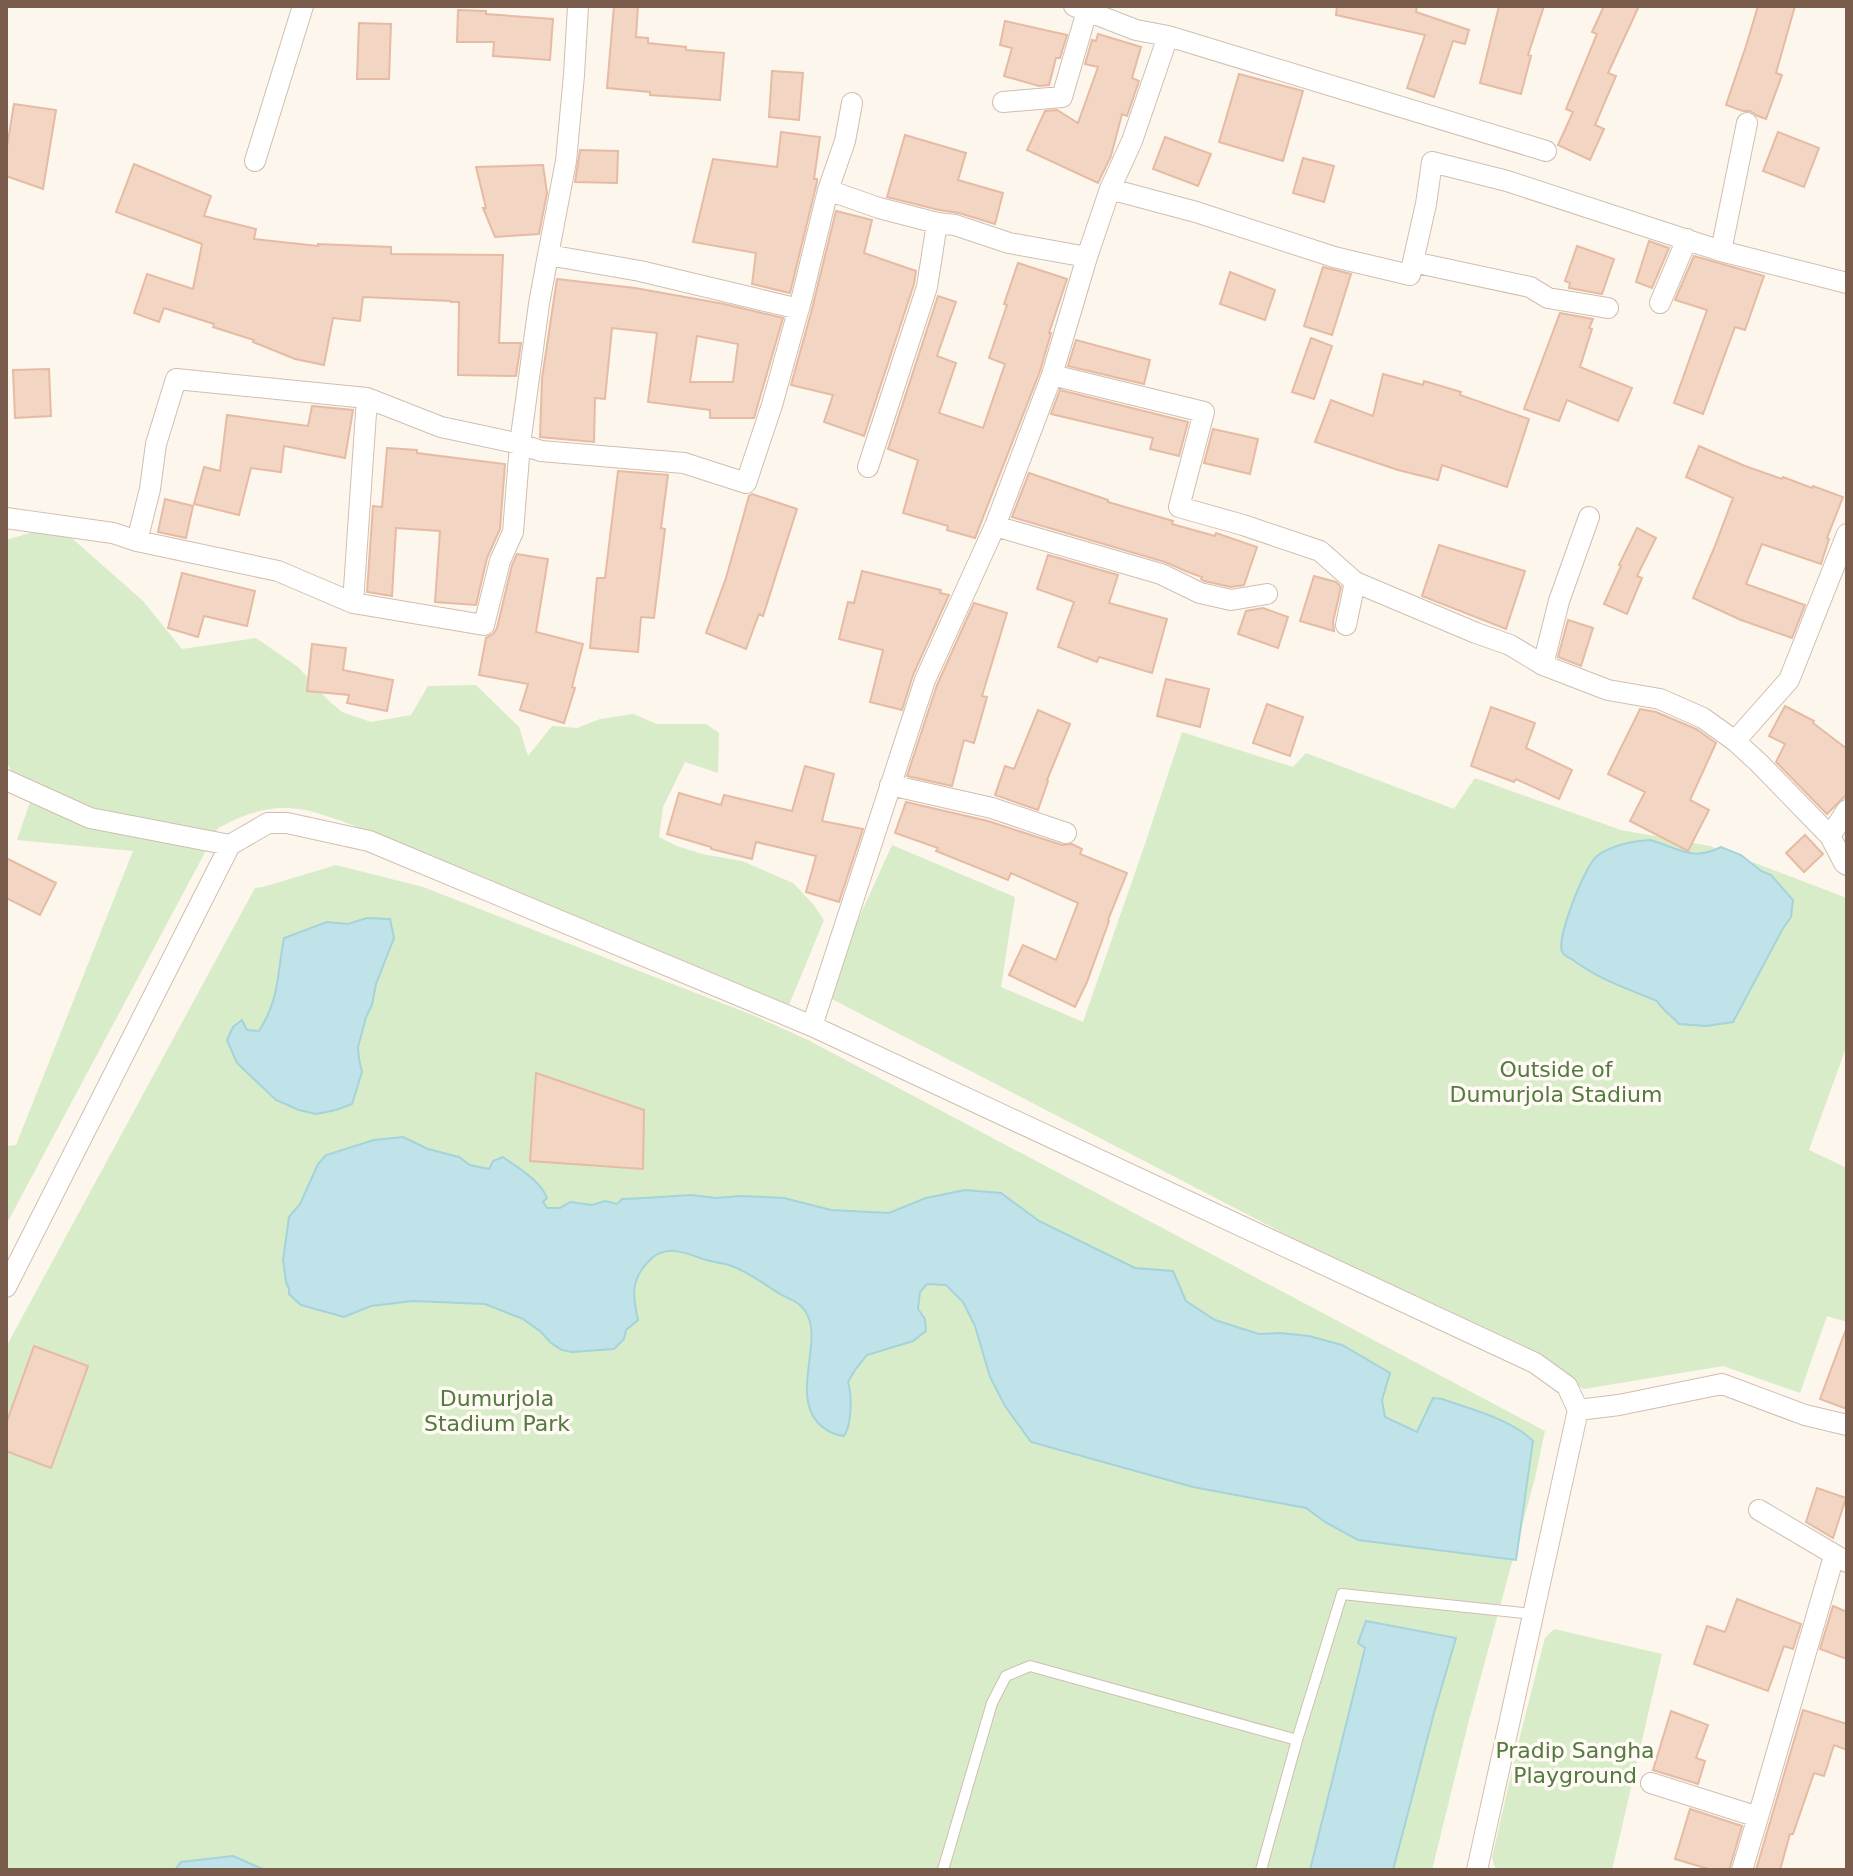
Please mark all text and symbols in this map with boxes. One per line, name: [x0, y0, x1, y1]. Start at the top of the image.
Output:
park label: Outside of Dumurjola Stadium: [1450, 1057, 1663, 1107]
park label: Dumurjola Stadium Park: [424, 1386, 570, 1436]
park label: Pradip Sangha Playground: [1495, 1738, 1655, 1788]

